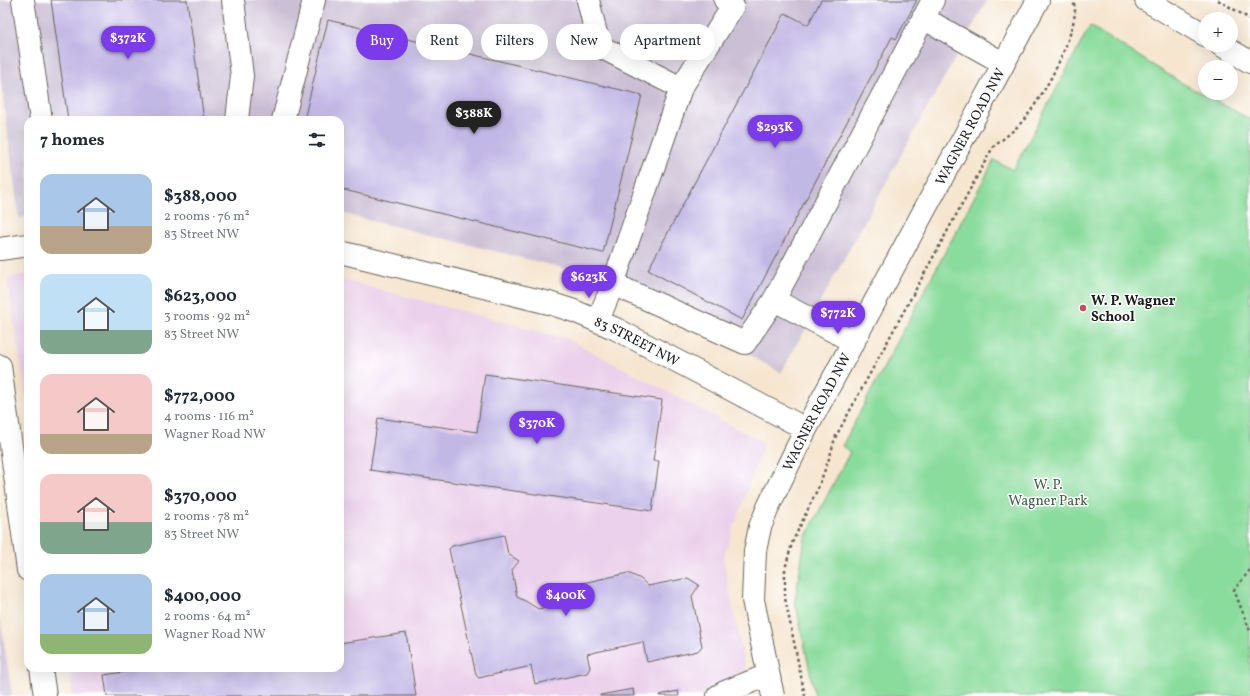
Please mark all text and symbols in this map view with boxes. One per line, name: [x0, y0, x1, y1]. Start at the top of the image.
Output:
map controls: [1198, 12, 1238, 100]
button: +: [1198, 12, 1238, 52]
chip: Buy: [356, 24, 408, 60]
chip: Rent: [416, 24, 473, 60]
chip: Filters: [481, 24, 548, 60]
chip: New: [556, 24, 612, 60]
chip: Apartment: [620, 24, 715, 60]
pin: $372K: [100, 26, 156, 60]
text: $372K: [110, 30, 146, 48]
button: −: [1198, 60, 1238, 100]
street label: WAGNER ROAD NW: [932, 65, 1010, 189]
pin: $388K: [446, 101, 502, 135]
text: $388K: [455, 105, 493, 123]
pin: $293K: [747, 115, 803, 149]
text: $293K: [756, 119, 794, 137]
text: 7 homes: [40, 129, 105, 152]
icon: filters: [306, 129, 328, 151]
text: $388,000: [164, 185, 237, 208]
icon: home: [72, 190, 120, 238]
text: 2 rooms · 76 m²: [164, 208, 249, 226]
text: 83 Street NW: [164, 226, 239, 244]
pin: $623K: [561, 265, 617, 299]
text: $623K: [570, 269, 608, 287]
text: $623,000: [164, 285, 237, 308]
icon: home: [72, 290, 120, 338]
place label: W. P. Wagner School: [1091, 292, 1176, 327]
pin: $772K: [810, 301, 866, 335]
marker: W. P. Wagner School: [1078, 303, 1088, 313]
text: $772K: [820, 305, 856, 323]
text: 3 rooms · 92 m²: [164, 308, 250, 326]
street label: 83 STREET NW: [591, 313, 682, 372]
text: 83 Street NW: [164, 326, 239, 344]
street label: WAGNER ROAD NW: [779, 350, 856, 474]
text: $772,000: [164, 385, 235, 408]
icon: home: [72, 390, 120, 438]
text: 4 rooms · 116 m²: [164, 408, 254, 426]
pin: $370K: [509, 411, 565, 445]
text: $370K: [518, 415, 556, 433]
text: Wagner Road NW: [164, 426, 266, 444]
park label: W. P. Wagner Park: [1008, 476, 1088, 511]
text: $370,000: [164, 485, 237, 508]
icon: home: [72, 490, 120, 538]
text: 2 rooms · 78 m²: [164, 508, 249, 526]
text: 83 Street NW: [164, 526, 239, 544]
pin: $400K: [538, 583, 594, 617]
text: $400,000: [164, 585, 241, 608]
text: $400K: [546, 587, 586, 605]
icon: home: [72, 590, 120, 638]
text: 2 rooms · 64 m²: [164, 608, 251, 626]
text: Wagner Road NW: [164, 626, 266, 644]

